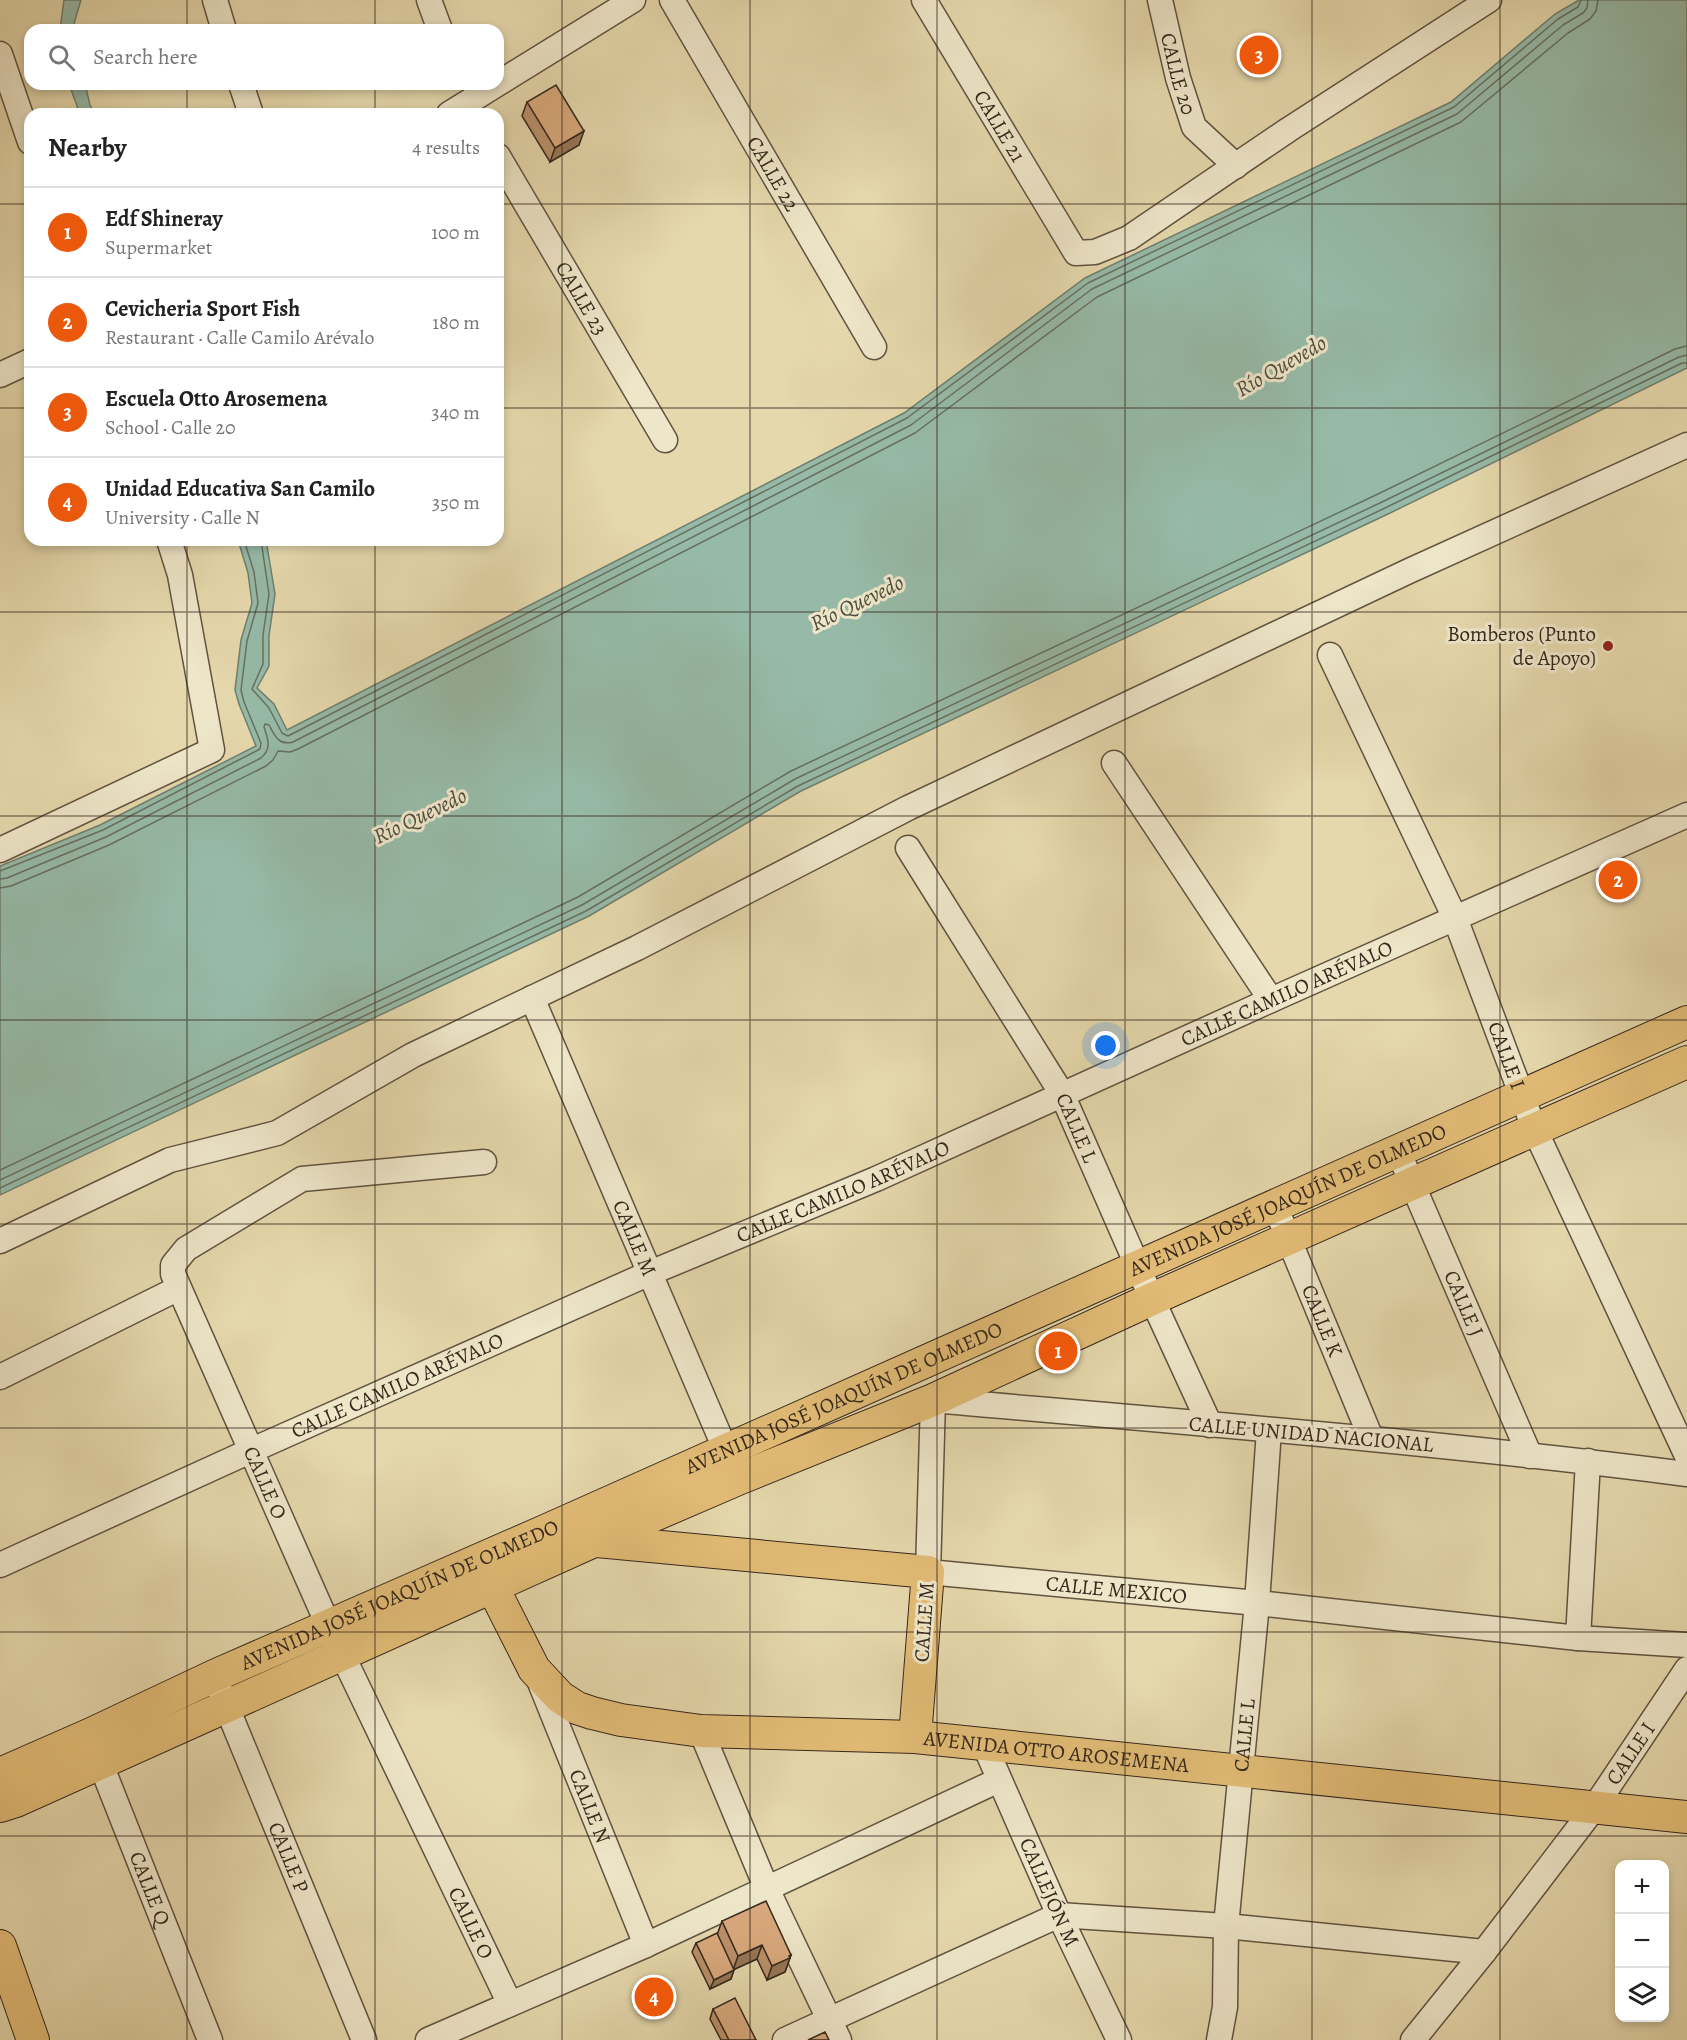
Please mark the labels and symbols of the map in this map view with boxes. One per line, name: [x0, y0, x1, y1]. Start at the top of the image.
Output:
street label: CALLE 20: [1154, 30, 1203, 118]
pin: 3: [1240, 32, 1278, 78]
street label: CALLE 21: [967, 85, 1032, 167]
street label: CALLE 22: [740, 131, 806, 216]
street label: CALLE 23: [549, 256, 614, 340]
water label: Río Quevedo: [1230, 328, 1332, 404]
water label: Río Quevedo: [805, 567, 909, 638]
place label: Bomberos (Punto de Apoyo): [1447, 620, 1596, 672]
marker: Bomberos (Punto de Apoyo): [1601, 639, 1615, 653]
water label: Río Quevedo: [368, 780, 472, 851]
pin: 2: [1598, 858, 1638, 902]
street label: CALLE CAMILO ARÉVALO: [1176, 934, 1397, 1053]
street label: CALLE I: [1481, 1018, 1532, 1093]
your location: [1091, 1031, 1120, 1060]
street label: CALLE L: [1049, 1089, 1104, 1167]
street label: AVENIDA JOSÉ JOAQUÍN DE OLMEDO: [1124, 1117, 1451, 1283]
street label: CALLE CAMILO ARÉVALO: [732, 1133, 954, 1250]
street label: CALLE M: [606, 1196, 663, 1280]
street label: CALLE J: [1437, 1266, 1491, 1341]
street label: CALLE K: [1295, 1280, 1350, 1361]
street label: AVENIDA JOSÉ JOAQUÍN DE OLMEDO: [680, 1315, 1007, 1481]
street label: CALLE CAMILO ARÉVALO: [287, 1326, 508, 1445]
pin: 1: [1038, 1328, 1078, 1374]
street label: CALLE UNIDAD NACIONAL: [1188, 1409, 1435, 1459]
street label: CALLE O: [237, 1442, 294, 1524]
street label: AVENIDA JOSÉ JOAQUÍN DE OLMEDO: [235, 1513, 563, 1677]
street label: CALLE MEXICO: [1045, 1569, 1188, 1610]
street label: CALLE M: [907, 1581, 941, 1663]
street label: CALLE L: [1227, 1697, 1262, 1773]
street label: CALLE I: [1599, 1716, 1662, 1790]
street label: AVENIDA OTTO AROSEMENA: [921, 1724, 1191, 1779]
street label: CALLE N: [562, 1765, 617, 1847]
street label: CALLE P: [262, 1818, 316, 1897]
street label: CALLEJÓN M: [1013, 1833, 1086, 1951]
street label: CALLE Q: [123, 1847, 178, 1932]
street label: CALLE O: [442, 1882, 500, 1964]
pin: 4: [634, 1974, 674, 2020]

